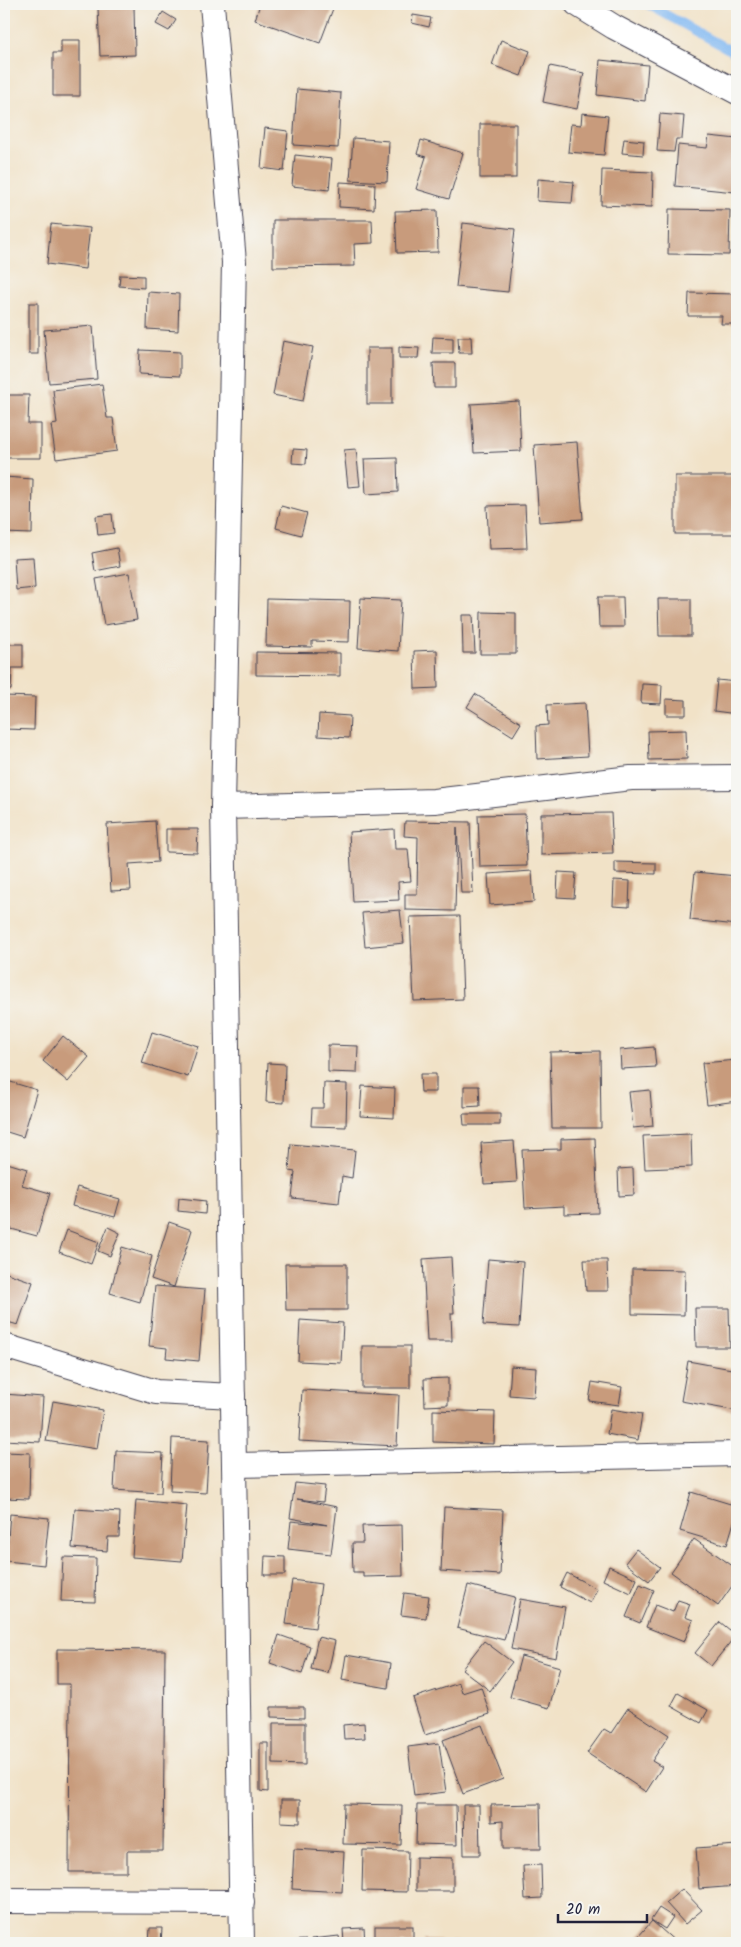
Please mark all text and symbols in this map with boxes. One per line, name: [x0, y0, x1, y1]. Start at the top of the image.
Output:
scale bar: [558, 1892, 647, 1924]
text: 20 m: [566, 1898, 600, 1922]

